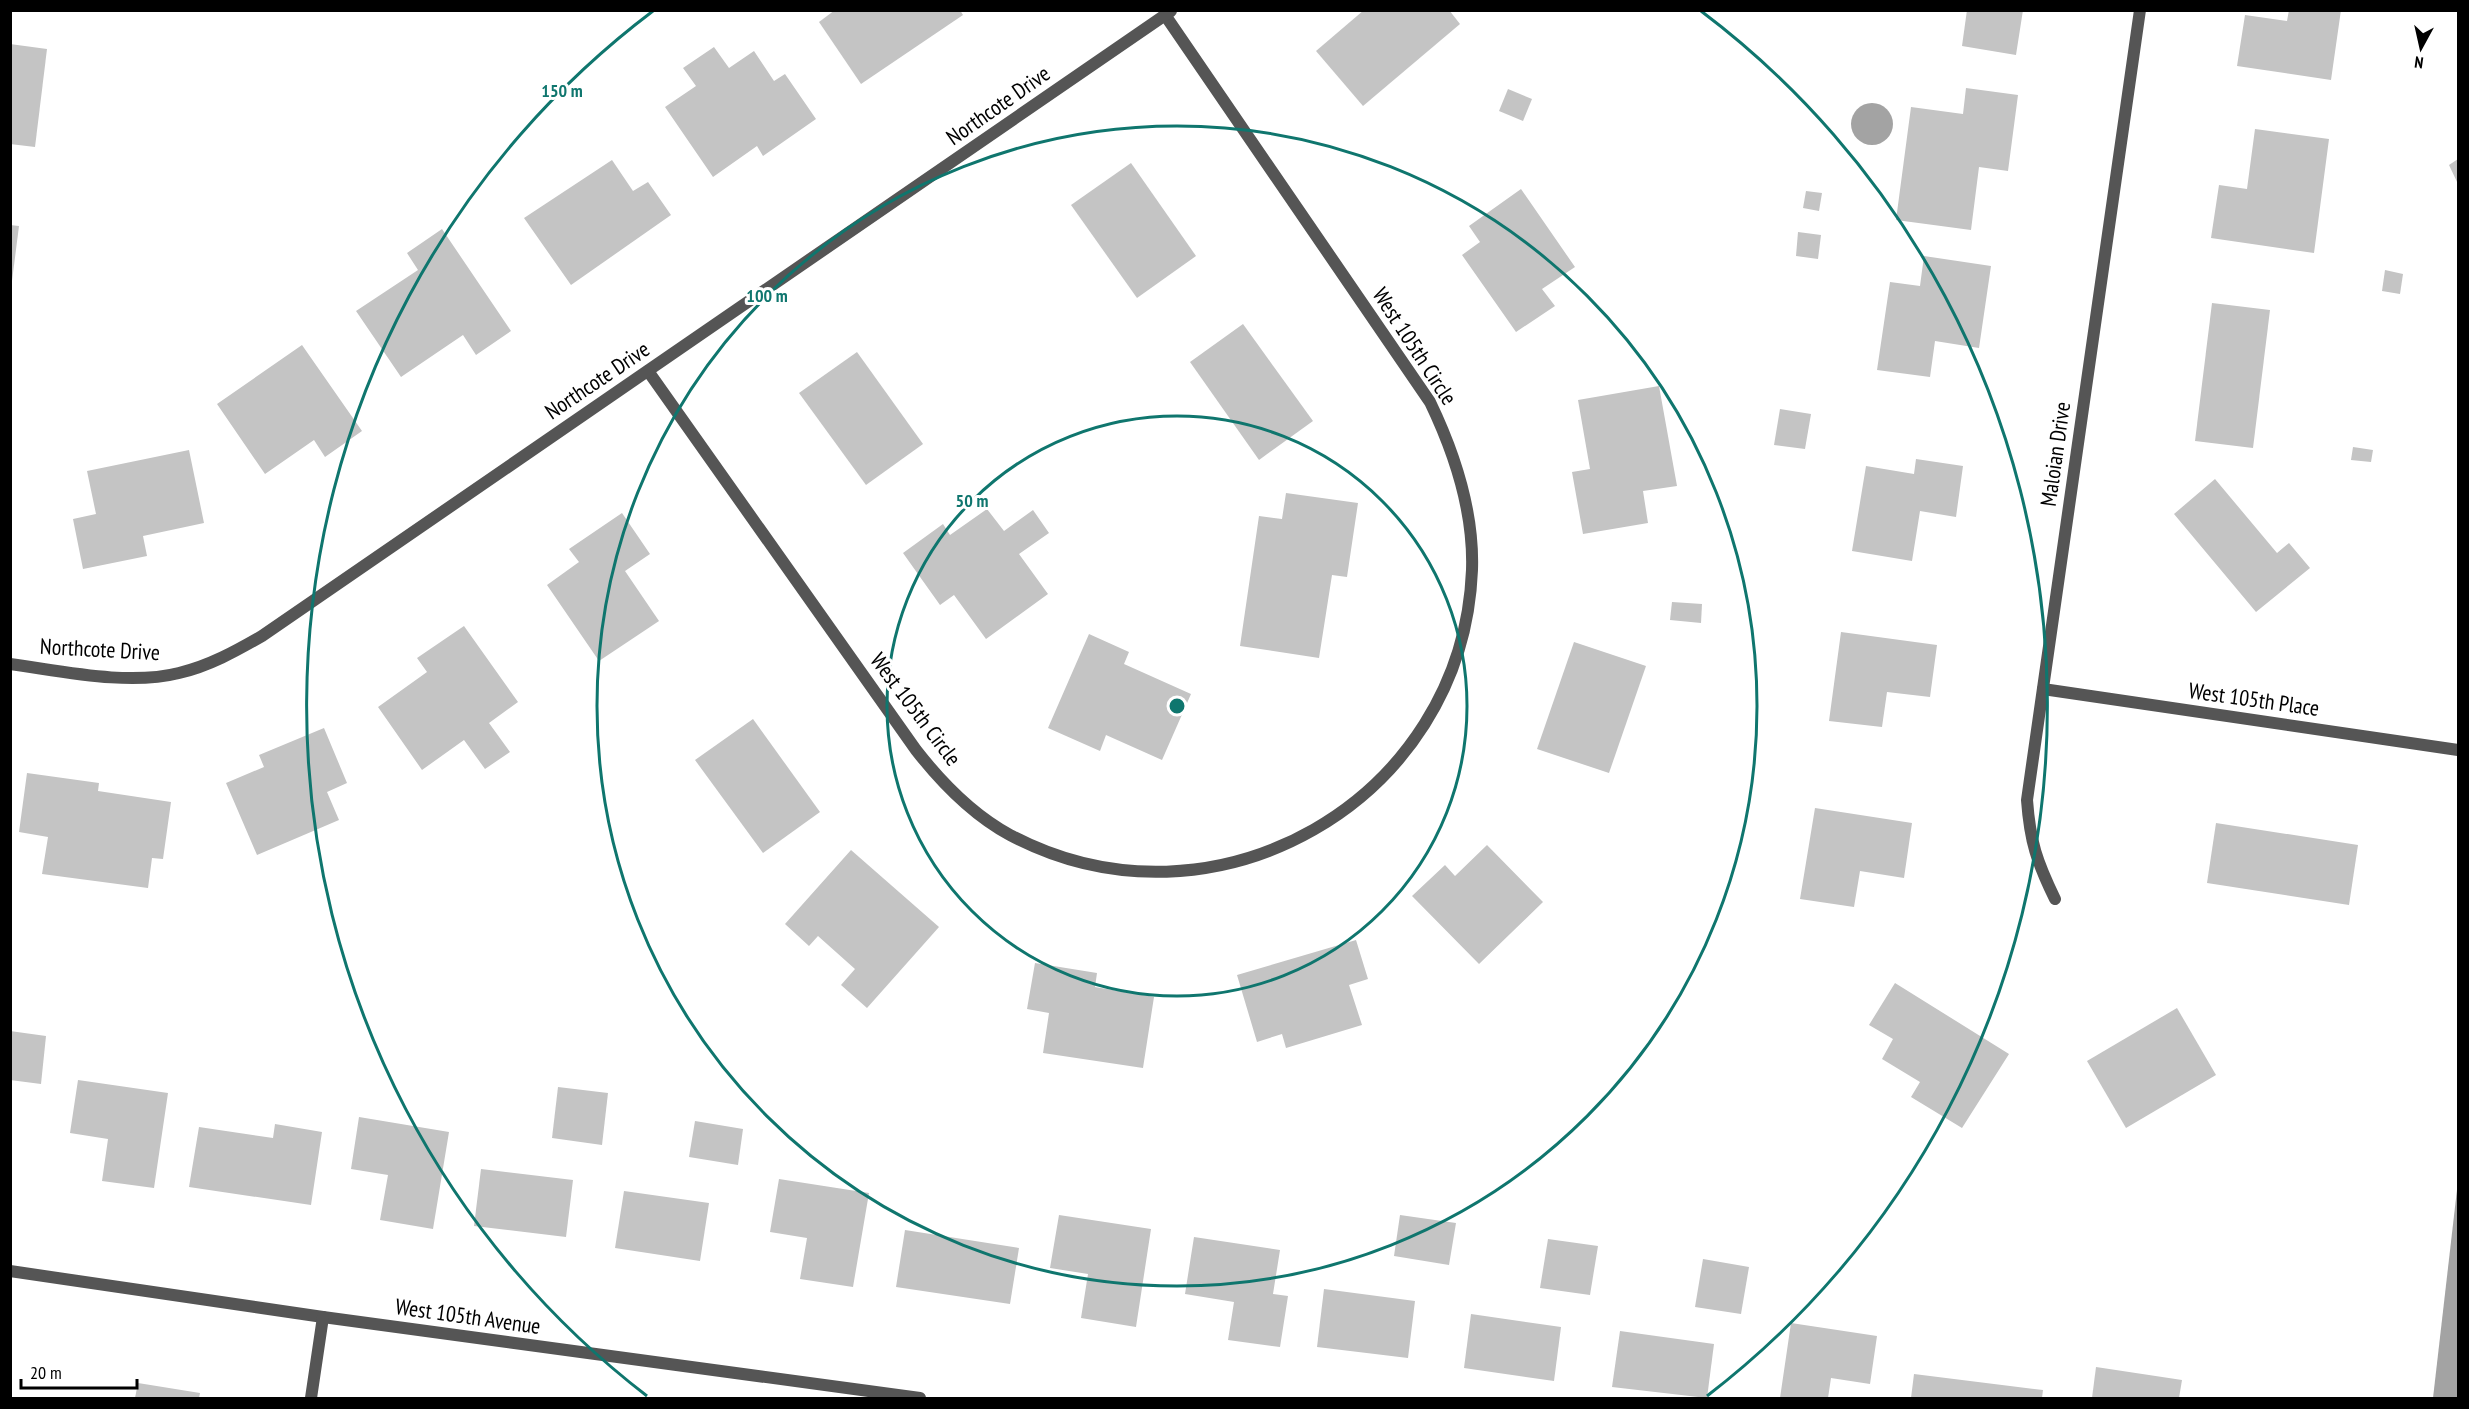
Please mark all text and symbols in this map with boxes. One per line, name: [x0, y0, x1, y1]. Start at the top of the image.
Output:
north arrow: [2391, 18, 2451, 78]
text: N: [2413, 52, 2425, 73]
street label: Northcote Drive: [941, 59, 1055, 151]
text: 150 m: [541, 79, 583, 102]
street label: West 105th Circle: [1367, 282, 1463, 410]
text: 100 m: [746, 284, 788, 307]
street label: Northcote Drive: [539, 335, 655, 425]
street label: Maloian Drive: [2034, 400, 2076, 508]
text: 50 m: [956, 489, 988, 512]
street label: Northcote Drive: [39, 632, 161, 666]
street label: West 105th Circle: [864, 647, 968, 771]
street label: West 105th Place: [2187, 676, 2321, 722]
centre of rings: [1167, 696, 1187, 716]
street label: West 105th Avenue: [394, 1292, 542, 1340]
scale bar: [21, 1352, 136, 1390]
text: 20 m: [30, 1361, 62, 1384]

